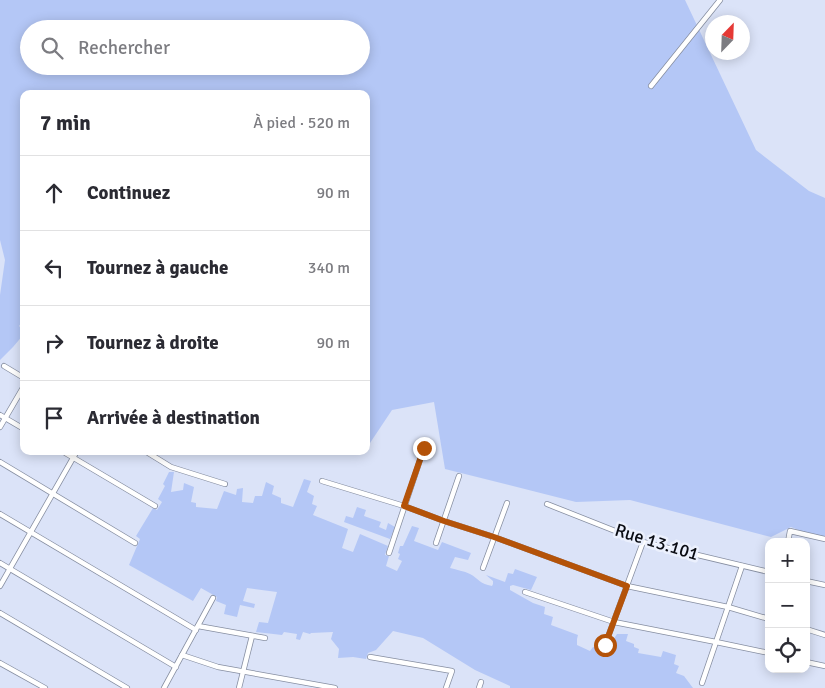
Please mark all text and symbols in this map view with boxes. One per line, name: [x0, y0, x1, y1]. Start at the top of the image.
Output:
north arrow: [705, 15, 750, 60]
search box: [20, 20, 370, 75]
icon: search: [38, 34, 66, 62]
text: Rechercher: [78, 36, 170, 60]
text: 7 min: [40, 110, 91, 136]
text: À pied · 520 m: [253, 113, 350, 133]
icon: ahead: [40, 179, 68, 207]
text: Continuez: [87, 181, 170, 205]
text: 90 m: [316, 183, 350, 203]
icon: left: [40, 254, 68, 282]
text: Tournez à gauche: [87, 256, 228, 280]
text: 340 m: [308, 258, 350, 278]
icon: right: [40, 329, 68, 357]
text: Tournez à droite: [87, 331, 219, 355]
text: 90 m: [316, 333, 350, 353]
icon: arrive: [40, 404, 68, 432]
text: Arrivée à destination: [87, 406, 260, 430]
route end: [413, 437, 436, 460]
street label: Rue 13.101: [612, 519, 702, 565]
map controls: [765, 538, 810, 673]
button: +: [765, 538, 810, 583]
button: −: [765, 583, 810, 628]
button: locate: [765, 628, 810, 673]
route start: [594, 634, 617, 657]

